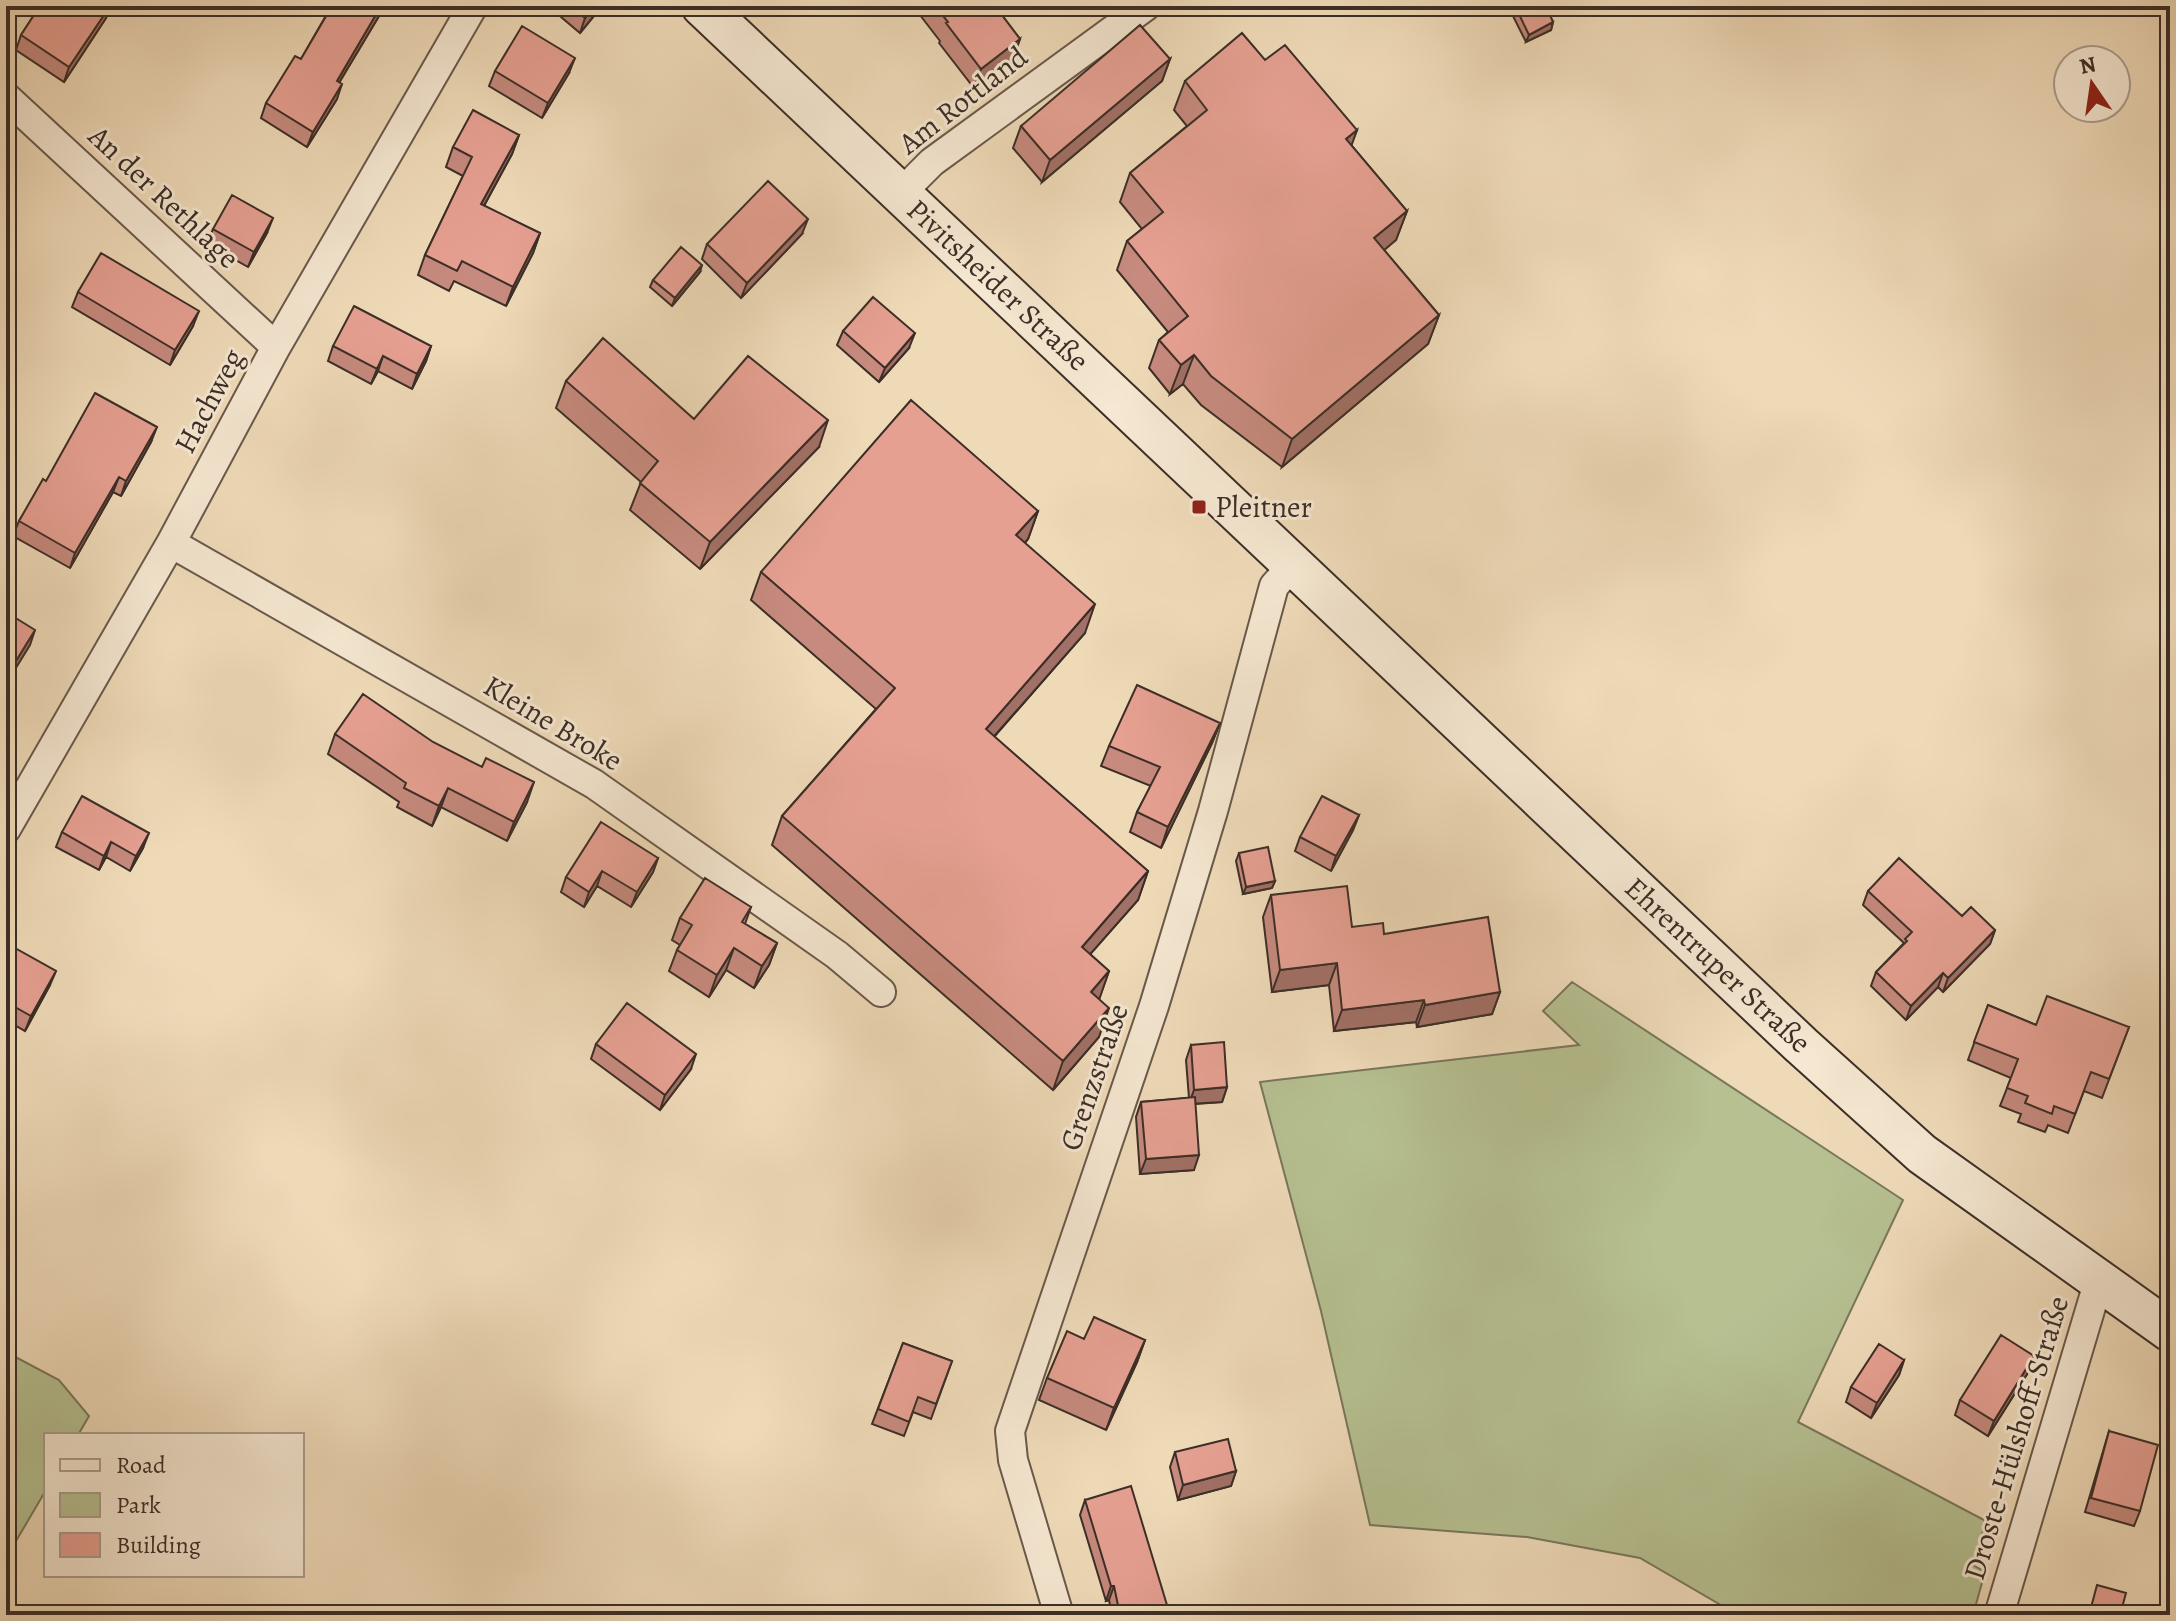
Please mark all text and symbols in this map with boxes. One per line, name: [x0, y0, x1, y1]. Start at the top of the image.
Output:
street label: Am Rottland: [889, 36, 1037, 164]
north arrow: [2052, 44, 2132, 124]
text: N: [2077, 49, 2099, 82]
street label: An der Rethlage: [79, 116, 248, 277]
street label: Pivitsheider Straße: [898, 190, 1098, 380]
street label: Hachweg: [165, 342, 253, 460]
place label: Pleitner: [1215, 487, 1312, 527]
marker: Pleitner: [1190, 498, 1208, 516]
street label: Kleine Broke: [476, 666, 630, 780]
street label: Ehrentruper Straße: [1616, 868, 1820, 1062]
street label: Grenzstraße: [1050, 998, 1138, 1156]
street label: Droste-Hülshoff-Straße: [1954, 1291, 2078, 1585]
legend: [44, 1433, 304, 1577]
text: Road: [116, 1449, 166, 1481]
text: Park: [116, 1489, 161, 1521]
text: Building: [116, 1529, 201, 1561]

